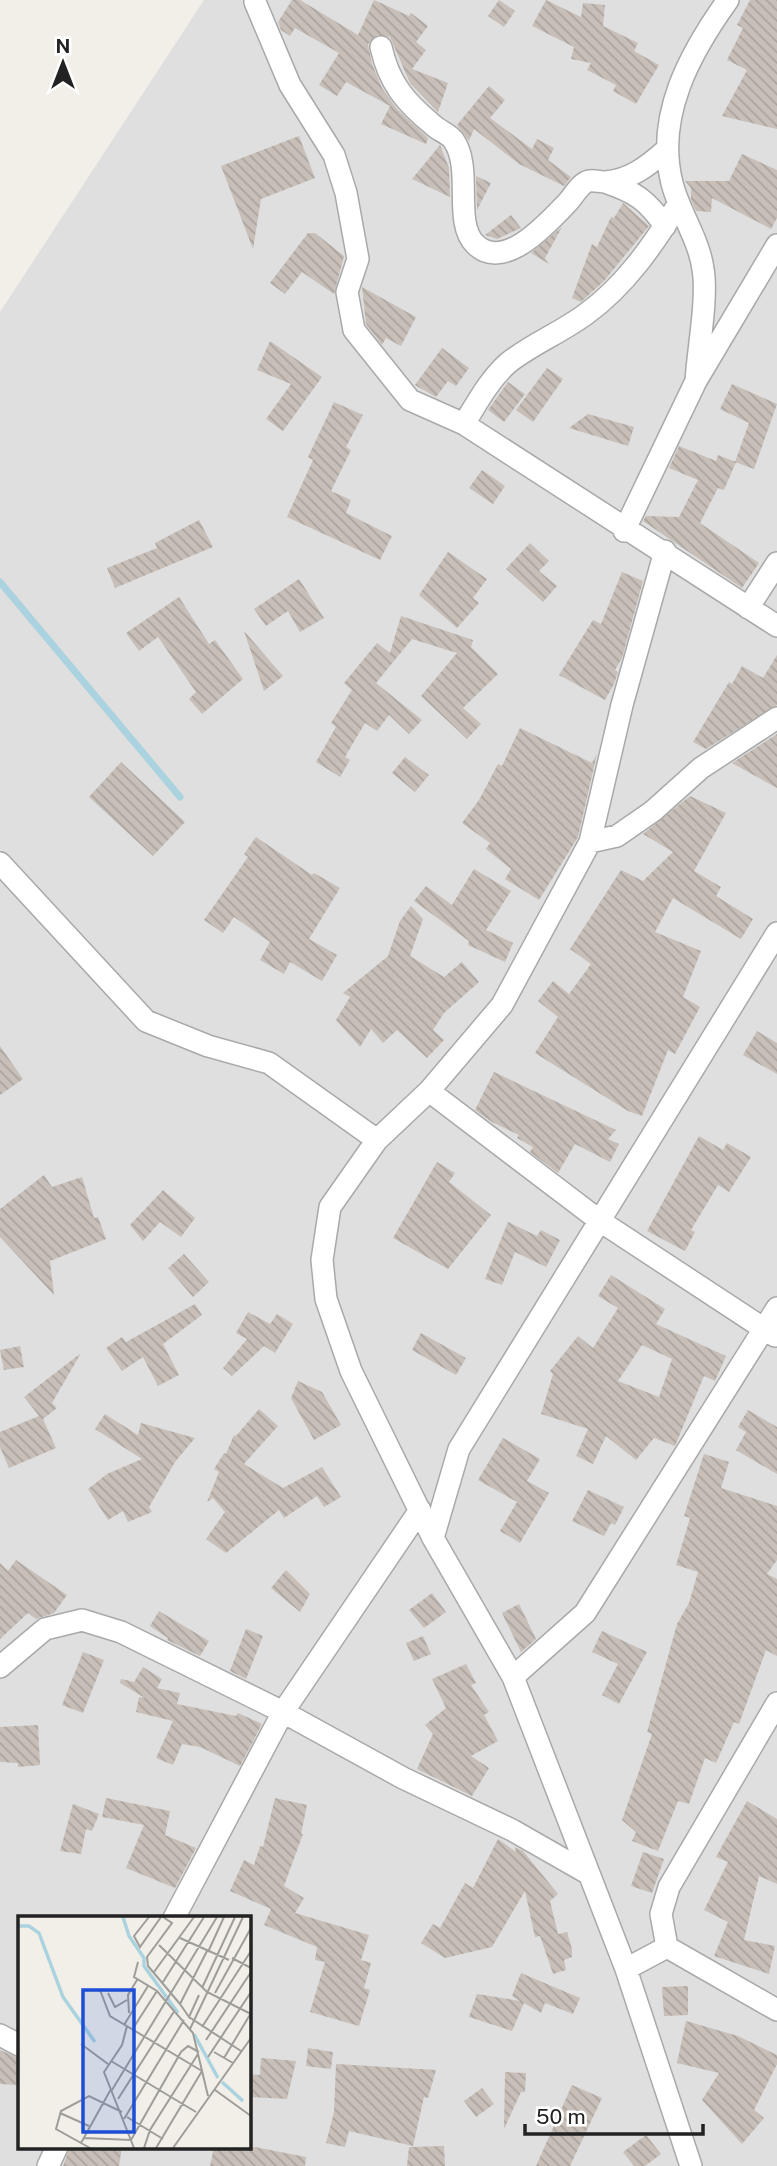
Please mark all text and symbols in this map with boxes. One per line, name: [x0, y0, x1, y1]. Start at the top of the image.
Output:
north arrow: [28, 28, 98, 98]
text: N: [56, 35, 70, 57]
inset map: [18, 1916, 250, 2148]
scale bar: [525, 2092, 704, 2136]
text: 50 m: [536, 2104, 586, 2129]

